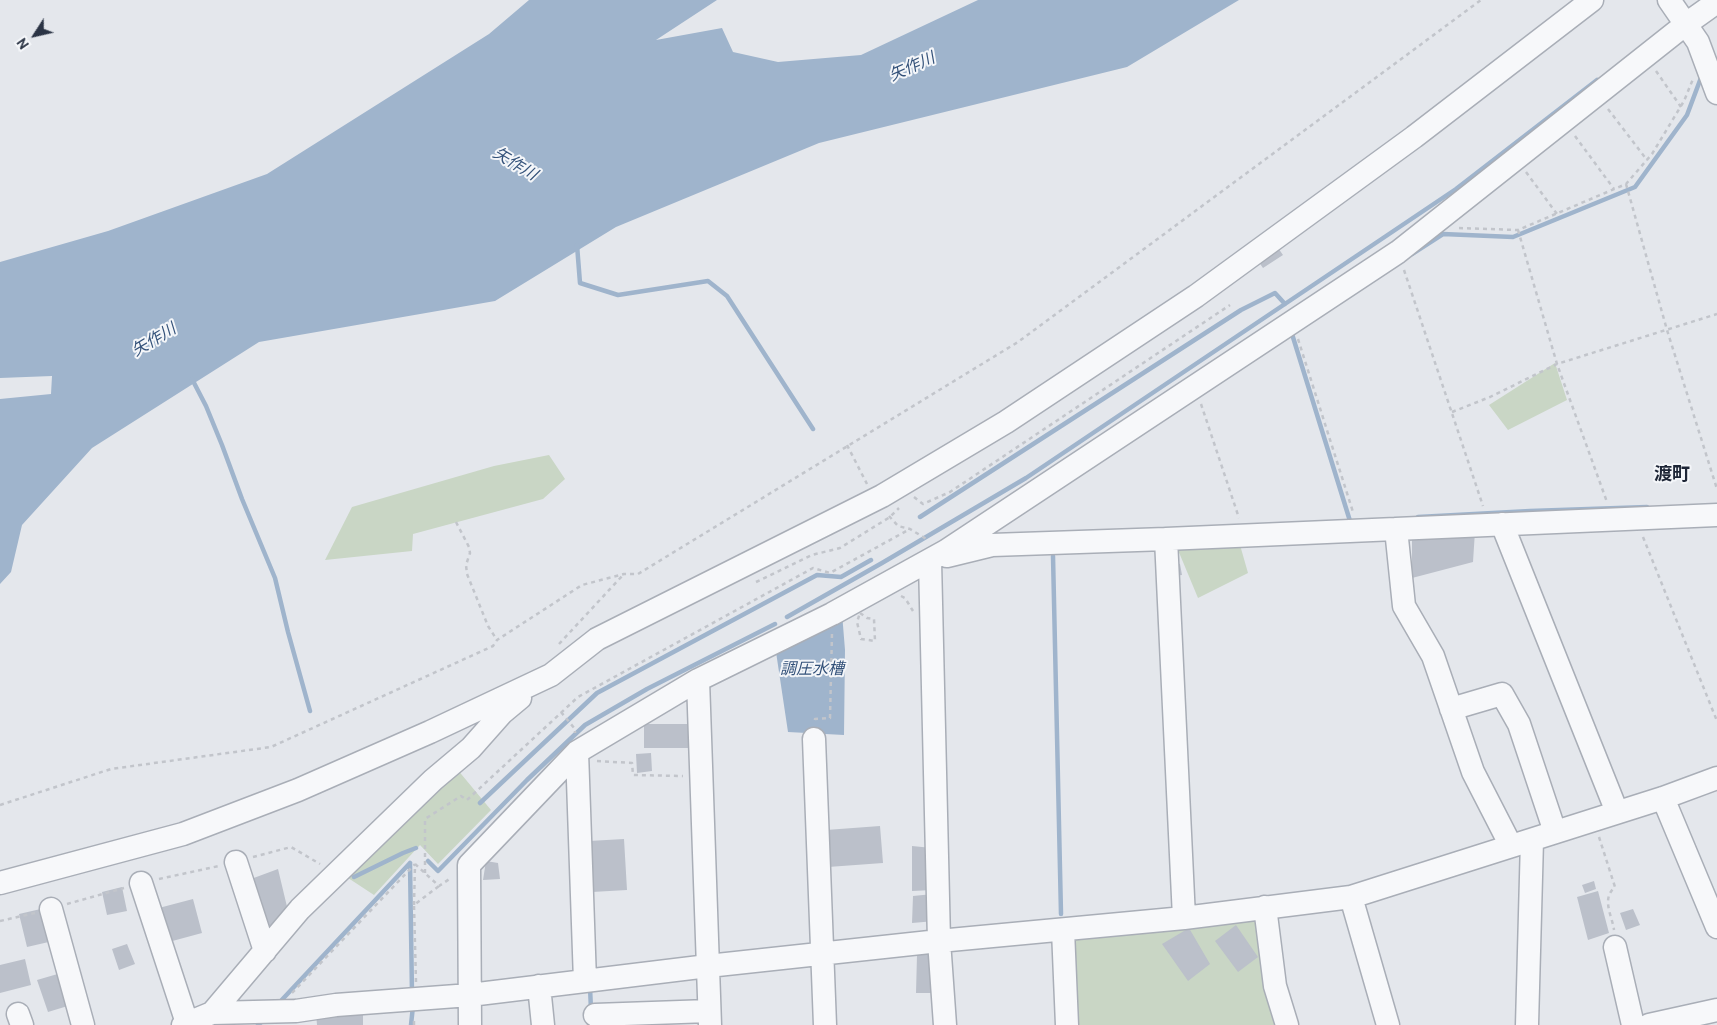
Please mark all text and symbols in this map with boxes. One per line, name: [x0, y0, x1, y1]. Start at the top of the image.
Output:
north arrow: [10, 10, 60, 60]
text: N: [12, 34, 33, 53]
water label: 矢作川: [886, 48, 938, 86]
water label: 矢作川: [489, 143, 541, 185]
water label: 矢作川: [128, 319, 180, 361]
district label: 渡町: [1654, 464, 1690, 486]
water label: 調圧水槽: [780, 659, 844, 679]

